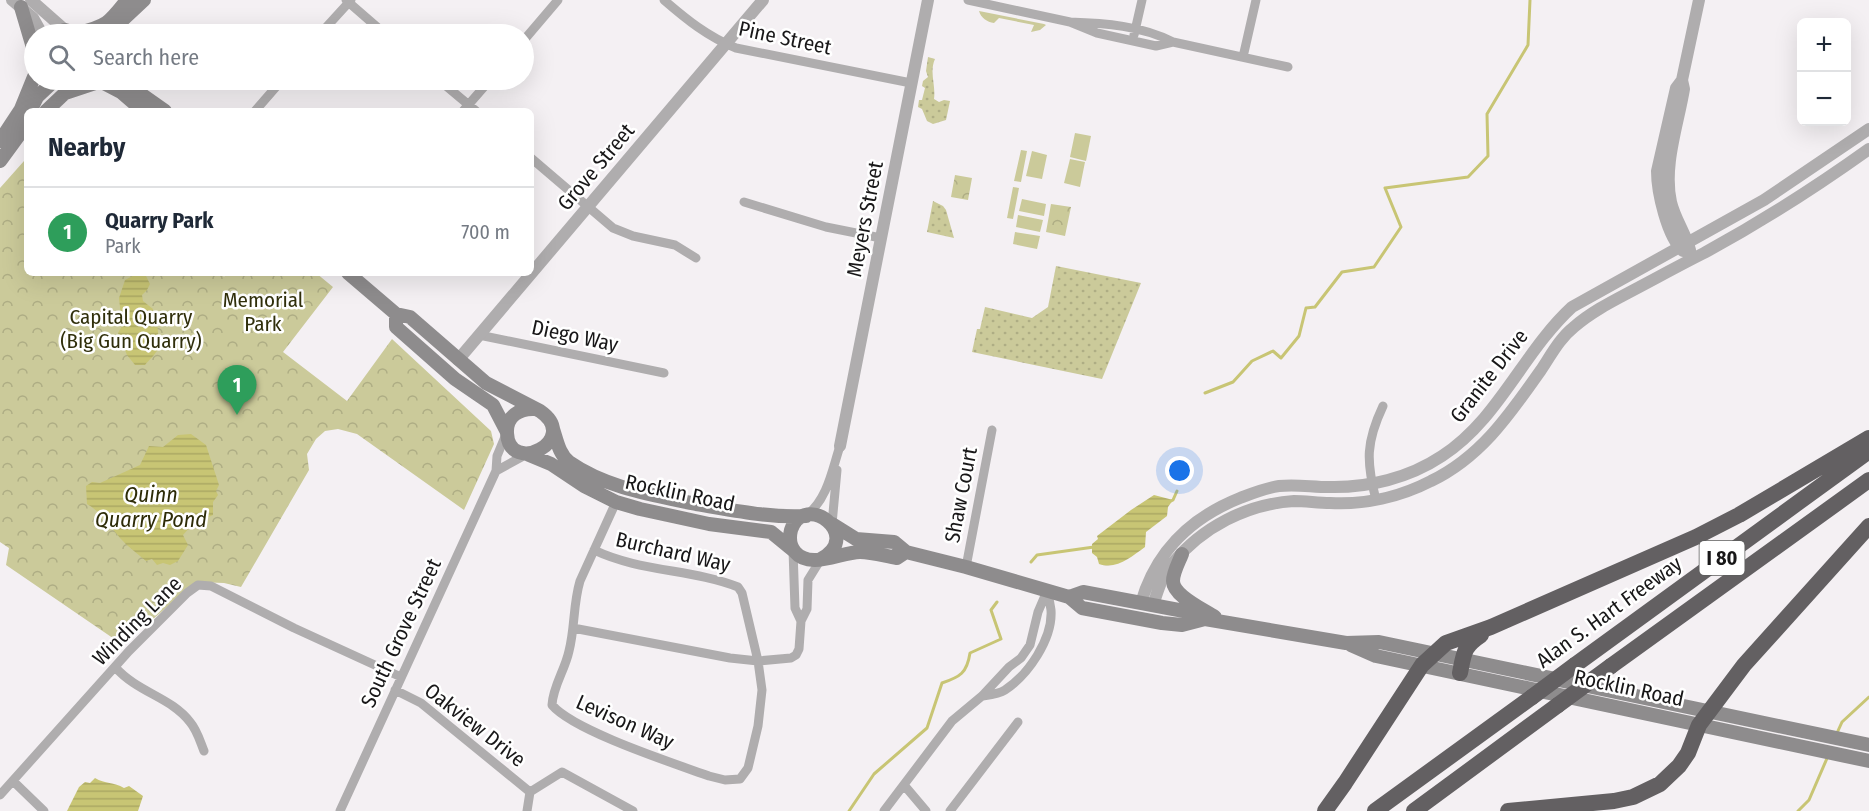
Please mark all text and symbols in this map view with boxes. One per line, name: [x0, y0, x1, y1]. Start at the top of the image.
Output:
street label: Pine Street: [736, 15, 834, 61]
map controls: [1797, 18, 1851, 126]
button: +: [1797, 18, 1851, 72]
search box: [24, 24, 534, 90]
icon: search: [45, 41, 78, 74]
text: Search here: [93, 44, 199, 71]
button: −: [1797, 72, 1851, 126]
street label: Grove Street: [552, 118, 640, 216]
text: Nearby: [48, 132, 125, 163]
street label: Meyers Street: [841, 159, 889, 279]
text: Quarry Park: [105, 207, 213, 234]
text: 1: [63, 220, 72, 244]
text: 700 m: [461, 220, 510, 244]
text: Park: [105, 234, 141, 258]
park label: Memorial Park: [223, 287, 304, 337]
park label: Capital Quarry (Big Gun Quarry): [60, 304, 202, 354]
street label: Diego Way: [529, 314, 621, 358]
street label: Granite Drive: [1444, 324, 1534, 428]
pin: 1: [218, 366, 256, 415]
street label: Shaw Court: [939, 445, 983, 545]
your location: [1165, 456, 1194, 485]
street label: Rocklin Road: [623, 469, 737, 517]
water label: Quinn Quarry Pond: [95, 481, 207, 533]
street label: Burchard Way: [613, 526, 734, 578]
road number: I 80: [1700, 541, 1744, 575]
street label: Alan S. Hart Freeway: [1531, 550, 1687, 674]
street label: South Grove Street: [355, 554, 447, 712]
street label: Winding Lane: [87, 571, 187, 671]
street label: Rocklin Road: [1572, 664, 1686, 712]
street label: Oakview Drive: [419, 677, 531, 773]
street label: Levison Way: [572, 689, 678, 755]

